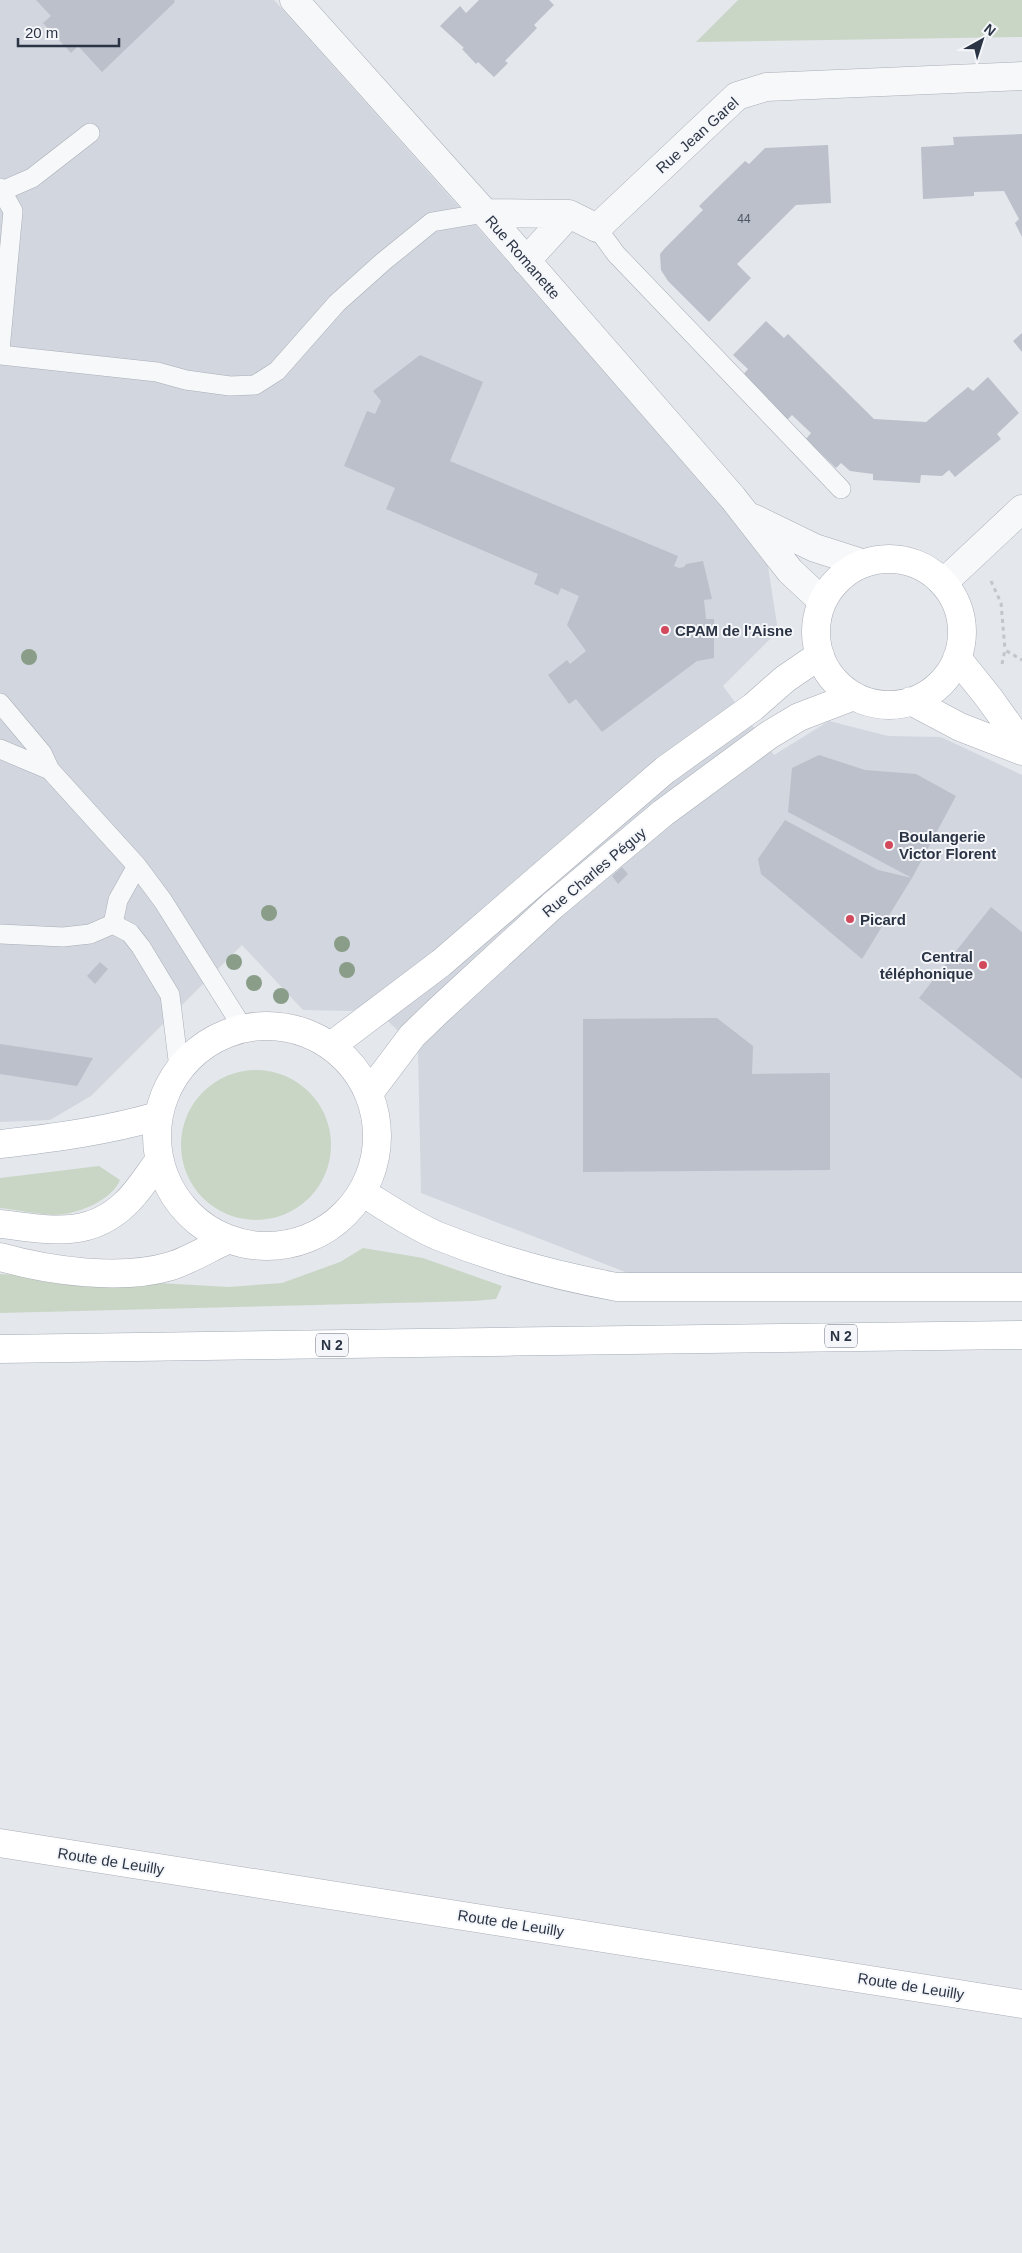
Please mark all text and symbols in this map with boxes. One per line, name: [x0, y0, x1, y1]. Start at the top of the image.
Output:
scale bar: [18, 15, 119, 47]
north arrow: [957, 15, 1007, 65]
text: N: [981, 20, 999, 39]
text: 20 m: [25, 24, 58, 41]
street label: Rue Jean Garel: [652, 94, 742, 176]
street label: Rue Romanette: [482, 212, 564, 302]
house number: 44: [737, 212, 751, 226]
place label: CPAM de l'Aisne: [675, 622, 792, 639]
marker: CPAM de l'Aisne: [659, 624, 671, 636]
street label: Rue Charles Péguy: [539, 823, 650, 920]
place label: Boulangerie Victor Florent: [899, 828, 996, 862]
marker: Boulangerie Victor Florent: [883, 839, 895, 851]
place label: Picard: [860, 911, 906, 928]
marker: Picard: [844, 913, 856, 925]
place label: Central téléphonique: [880, 948, 973, 982]
marker: Central téléphonique: [977, 959, 989, 971]
road number: N 2: [825, 1324, 857, 1348]
road number: N 2: [316, 1334, 348, 1356]
street label: Route de Leuilly: [57, 1844, 166, 1878]
street label: Route de Leuilly: [457, 1906, 566, 1940]
street label: Route de Leuilly: [857, 1969, 966, 2003]

